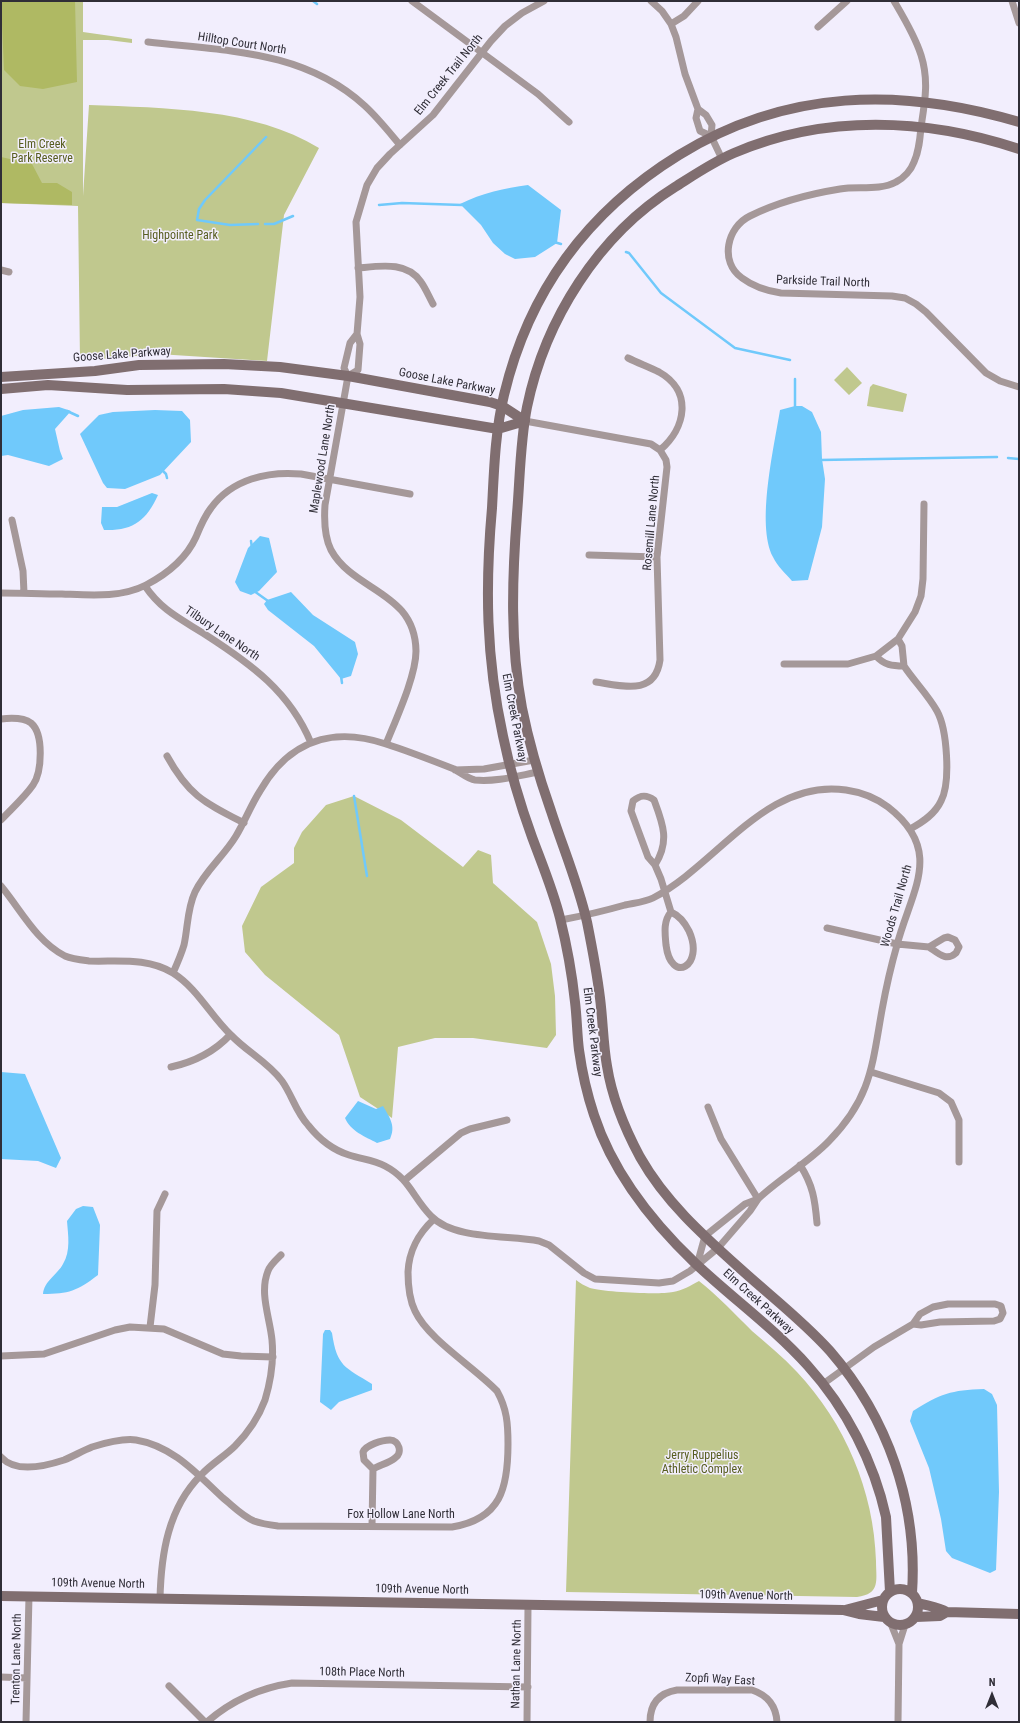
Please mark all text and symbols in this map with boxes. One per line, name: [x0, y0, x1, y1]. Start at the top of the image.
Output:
street label: Hilltop Court North: [197, 30, 287, 58]
street label: Elm Creek Trail North: [412, 32, 486, 118]
park label: Elm Creek Park Reserve: [11, 138, 73, 166]
park label: Highpointe Park: [142, 229, 218, 243]
street label: Parkside Trail North: [776, 273, 870, 291]
street label: Goose Lake Parkway: [73, 344, 171, 366]
street label: Goose Lake Parkway: [398, 366, 496, 398]
street label: Maplewood Lane North: [307, 404, 339, 514]
street label: Rosemill Lane North: [641, 475, 663, 571]
street label: Tilbury Lane North: [182, 604, 262, 664]
street label: Elm Creek Parkway: [498, 672, 530, 764]
street label: Woods Trail North: [878, 863, 916, 949]
street label: Elm Creek Parkway: [579, 986, 605, 1078]
street label: Elm Creek Parkway: [720, 1266, 796, 1338]
park label: Jerry Ruppelius Athletic Complex: [662, 1449, 742, 1477]
street label: Fox Hollow Lane North: [347, 1508, 455, 1522]
street label: 109th Avenue North: [51, 1576, 145, 1592]
street label: 109th Avenue North: [375, 1582, 469, 1598]
street label: 109th Avenue North: [699, 1588, 793, 1604]
street label: Trenton Lane North: [9, 1613, 25, 1705]
street label: Nathan Lane North: [509, 1619, 525, 1709]
street label: 108th Place North: [319, 1665, 405, 1681]
street label: Zopfi Way East: [685, 1671, 755, 1689]
north arrow: [972, 1675, 1012, 1715]
text: N: [989, 1676, 995, 1689]

